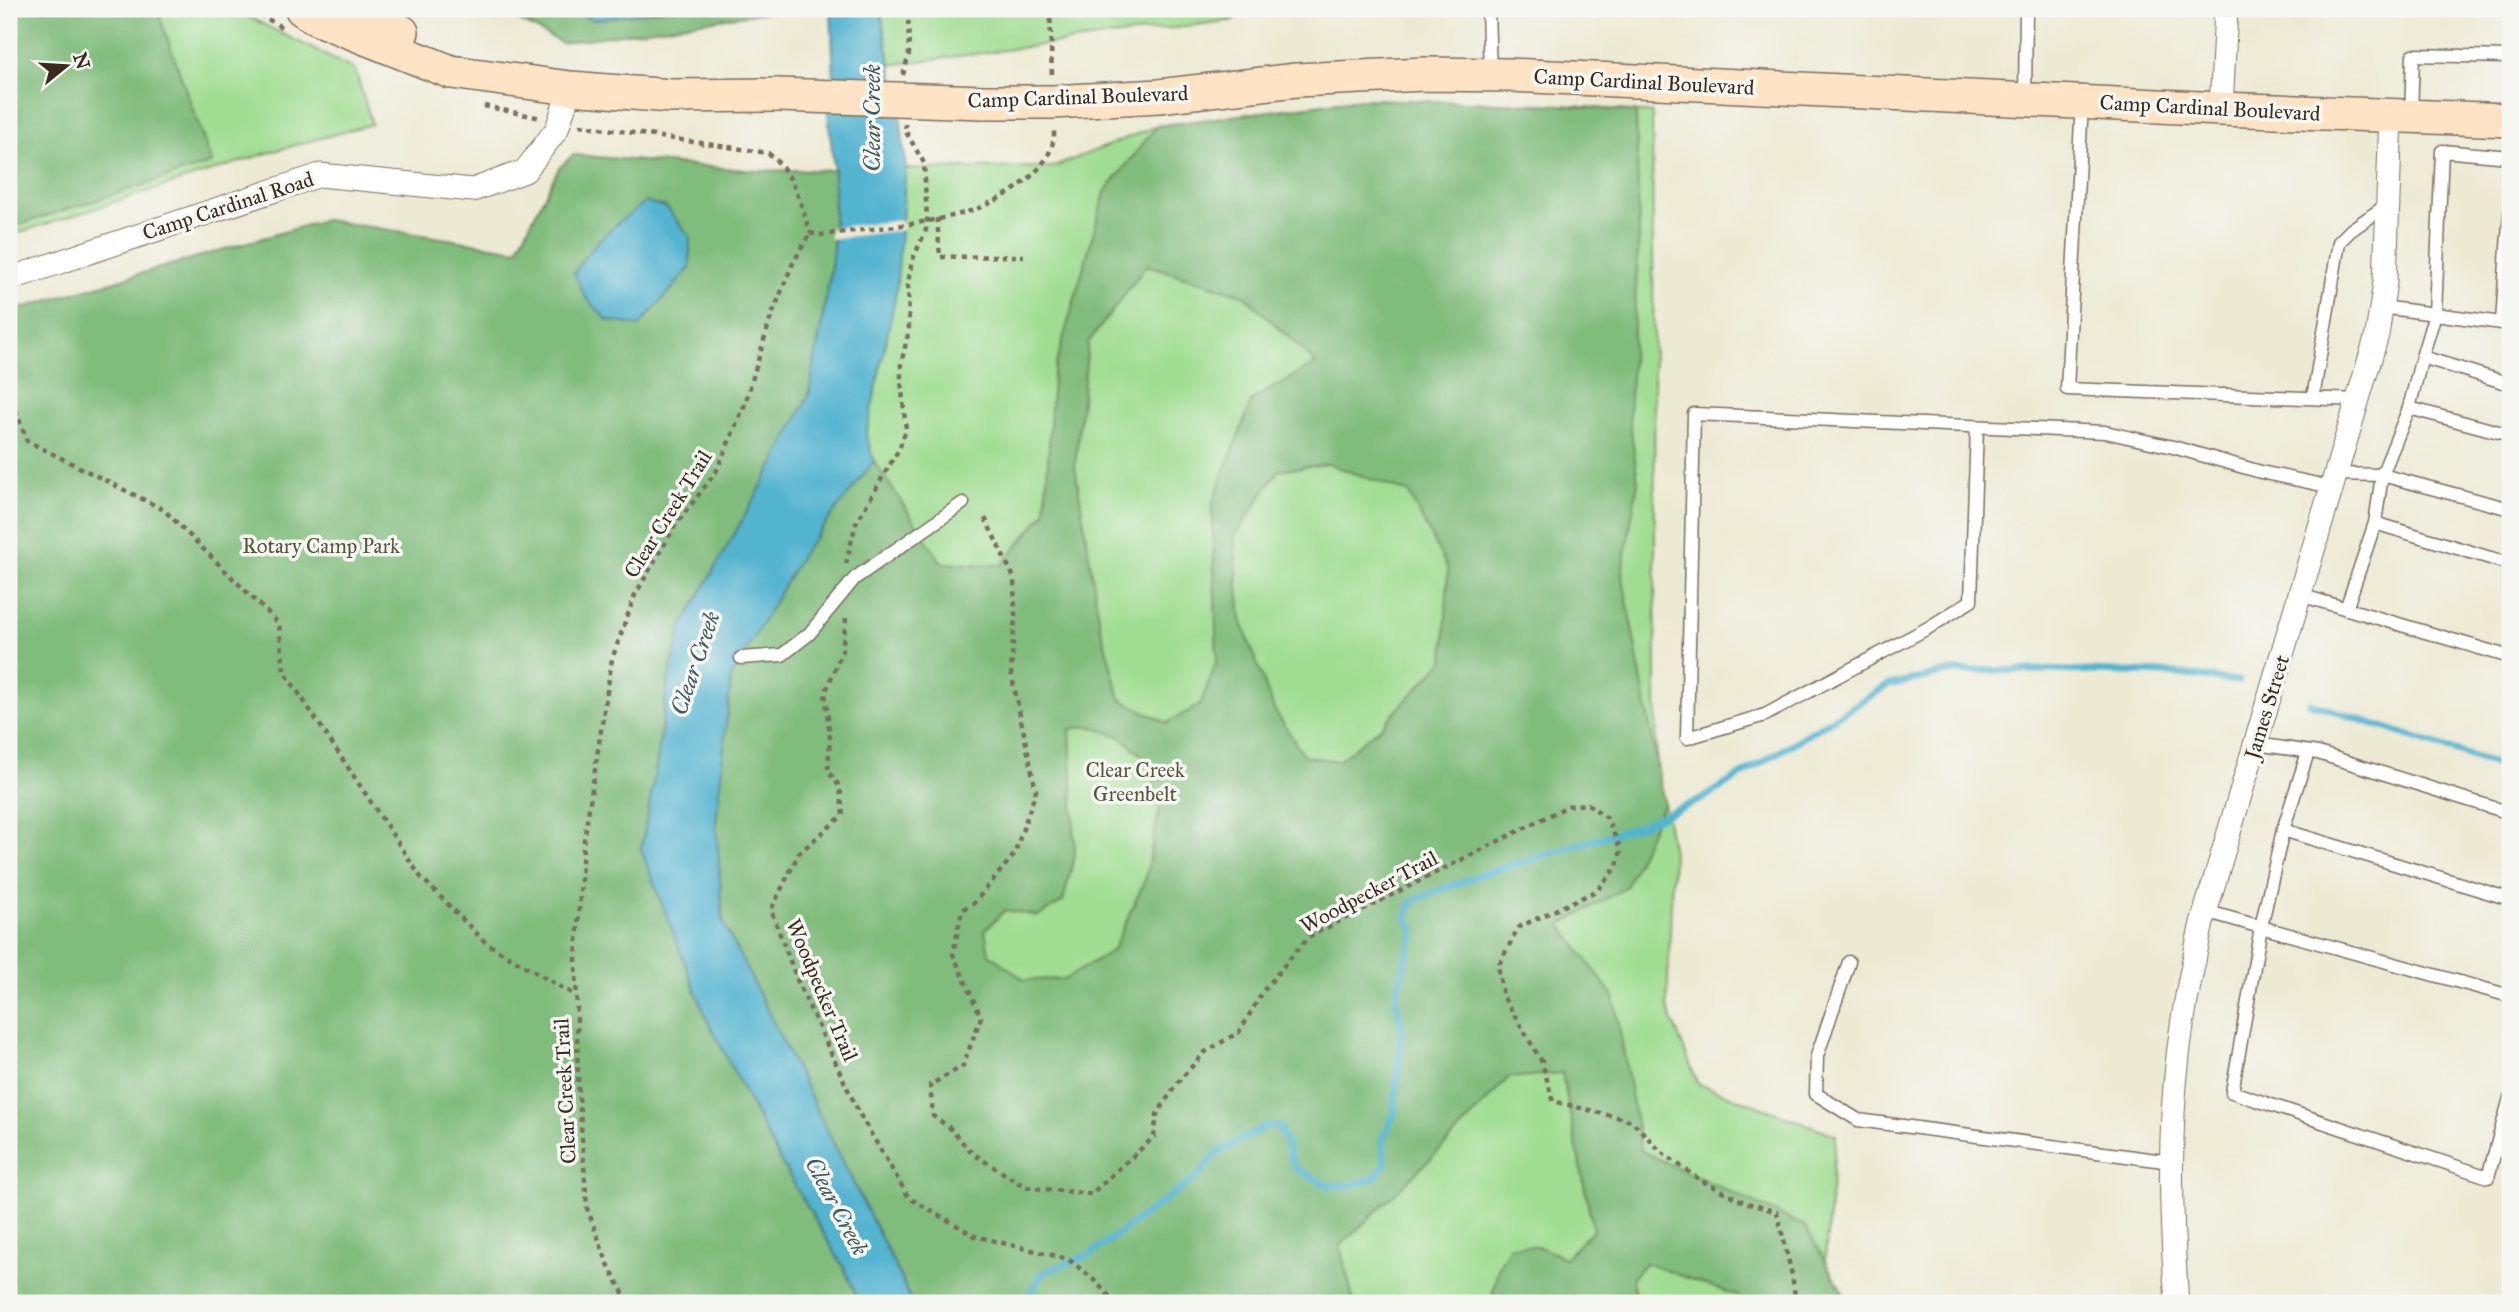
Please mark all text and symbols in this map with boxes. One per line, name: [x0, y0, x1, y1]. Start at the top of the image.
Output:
north arrow: [32, 32, 102, 102]
text: N: [68, 50, 95, 72]
street label: Camp Cardinal Boulevard: [1533, 63, 1755, 101]
water label: Clear Creek: [858, 64, 886, 172]
street label: Camp Cardinal Boulevard: [967, 80, 1189, 114]
street label: Camp Cardinal Boulevard: [2099, 89, 2321, 127]
street label: Camp Cardinal Road: [139, 166, 317, 246]
street label: Clear Creek Trail: [618, 445, 718, 583]
park label: Rotary Camp Park: [242, 533, 400, 559]
water label: Clear Creek: [664, 608, 726, 718]
street label: James Street: [2238, 651, 2295, 764]
park label: Clear Creek Greenbelt: [1085, 757, 1185, 807]
street label: Woodpecker Trail: [1296, 845, 1442, 939]
street label: Woodpecker Trail: [780, 915, 864, 1065]
street label: Clear Creek Trail: [548, 1017, 582, 1164]
water label: Clear Creek: [799, 1152, 875, 1260]

